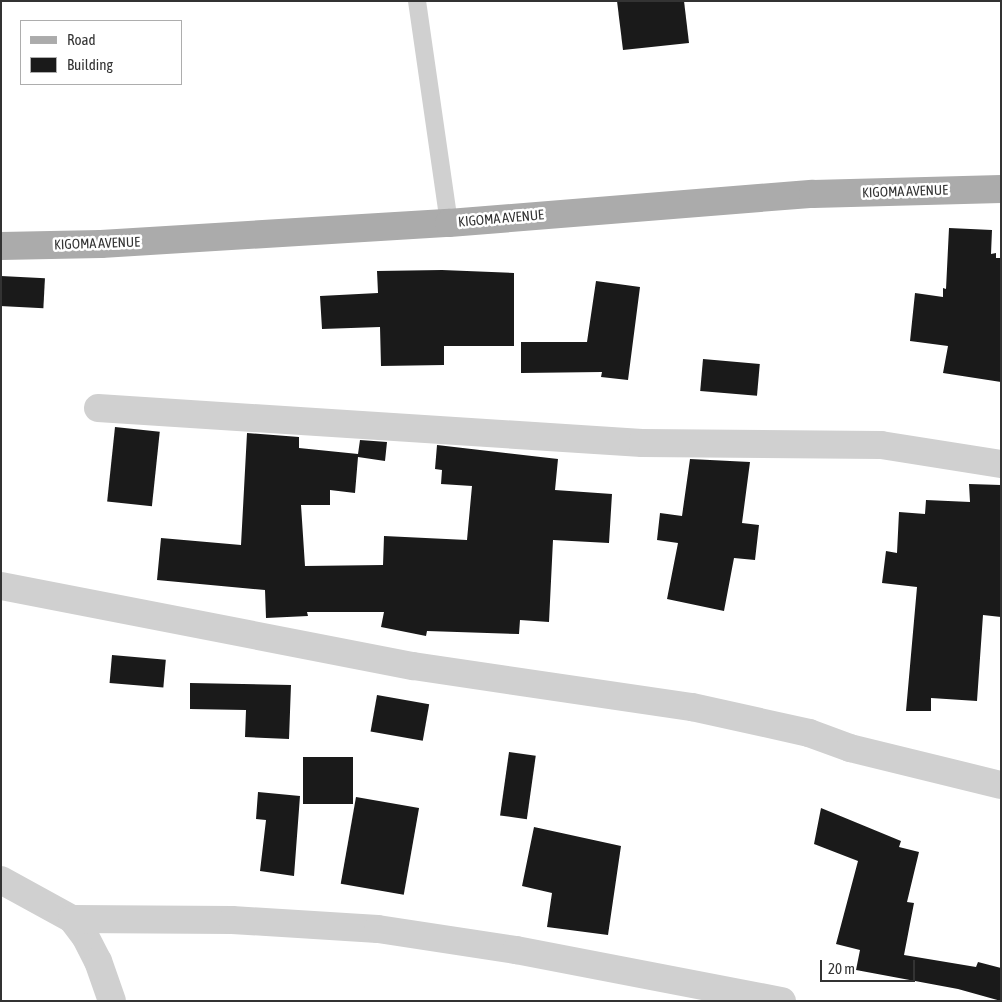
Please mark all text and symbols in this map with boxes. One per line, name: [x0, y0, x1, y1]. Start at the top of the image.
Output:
legend: [20, 20, 182, 85]
text: Road: [67, 31, 96, 48]
text: Building: [67, 56, 113, 73]
street label: KIGOMA AVENUE: [862, 181, 948, 201]
street label: KIGOMA AVENUE: [457, 206, 545, 230]
street label: KIGOMA AVENUE: [54, 233, 140, 253]
scale bar: [822, 950, 917, 982]
text: 20 m: [828, 960, 855, 977]

